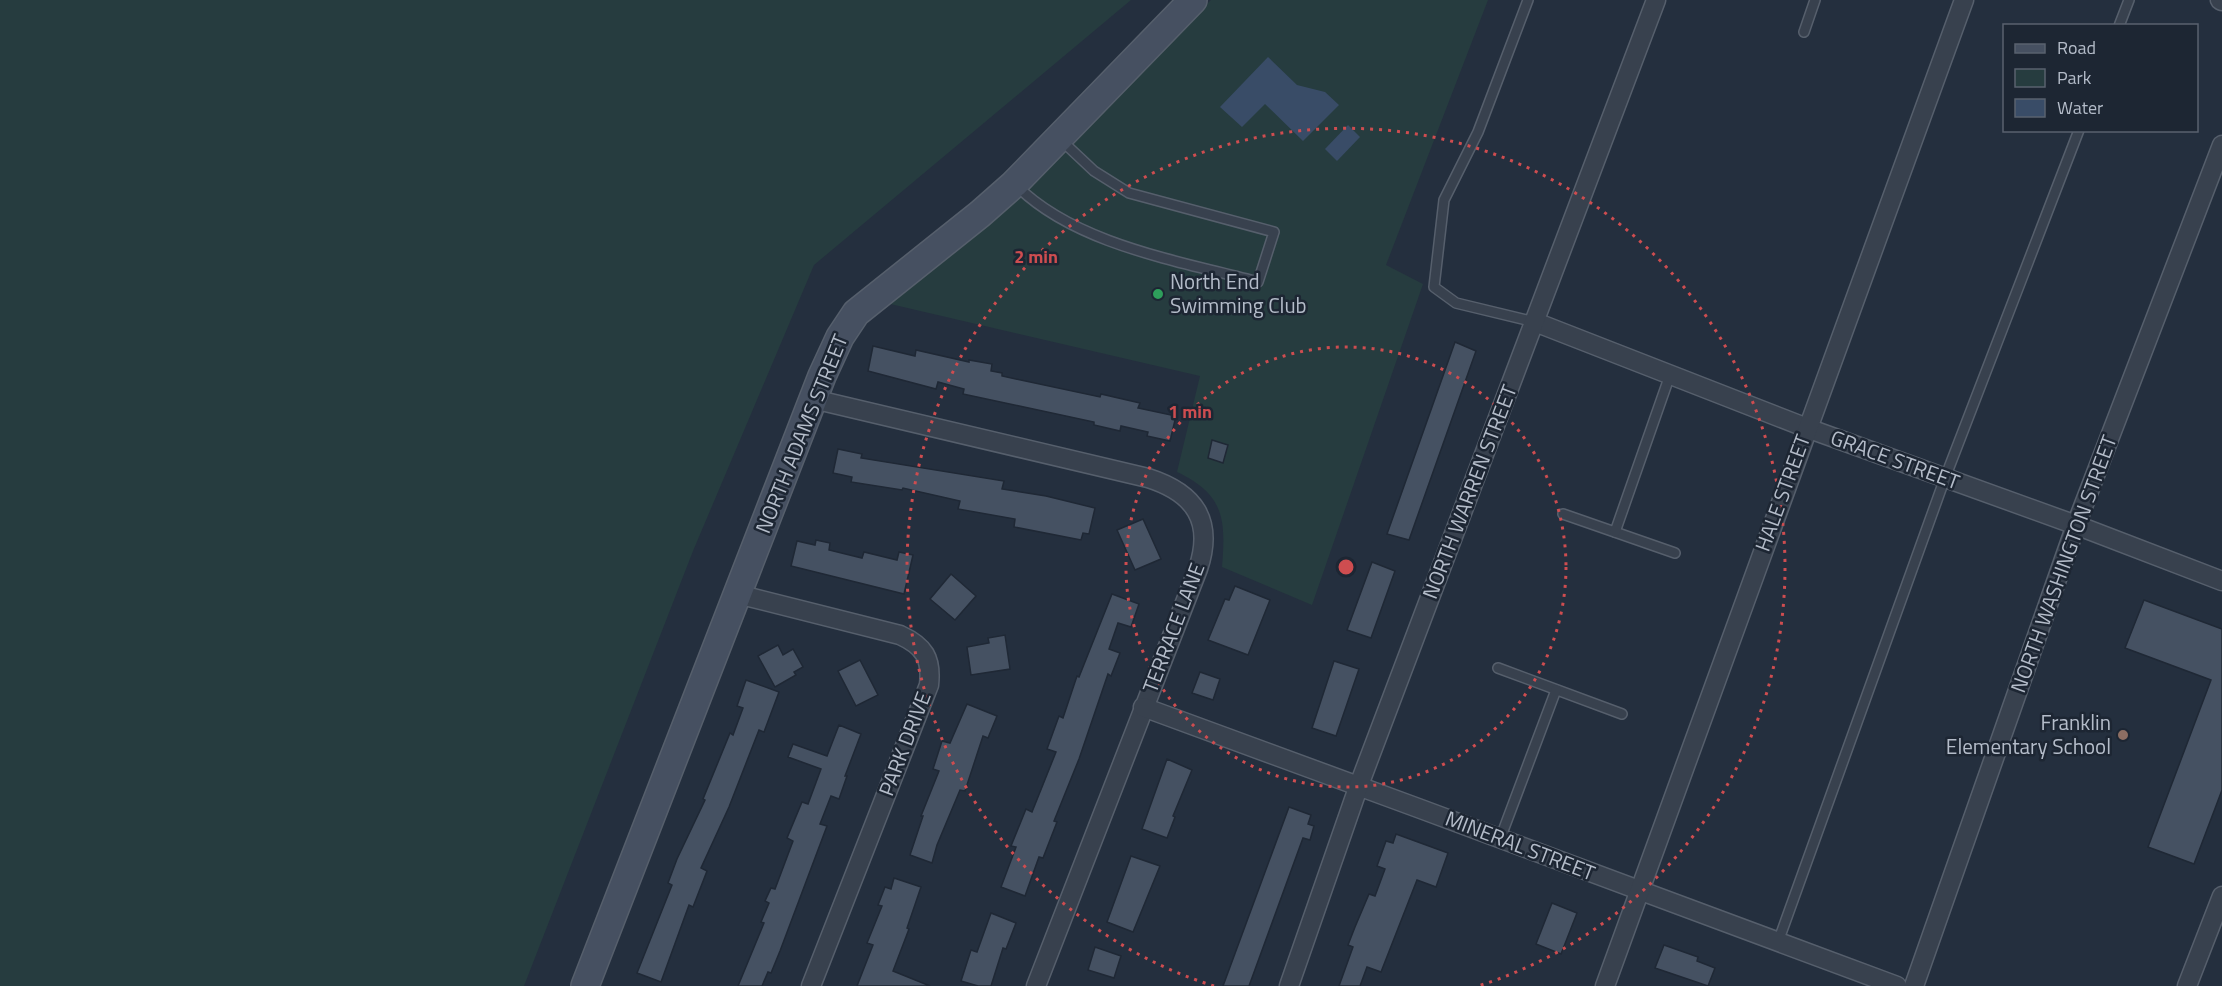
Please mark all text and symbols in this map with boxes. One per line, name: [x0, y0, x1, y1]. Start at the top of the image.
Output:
legend: [2003, 24, 2198, 132]
text: Road: [2057, 34, 2096, 61]
text: Park: [2057, 64, 2092, 91]
text: Water: [2057, 94, 2103, 121]
text: 2 min: [1014, 243, 1058, 270]
place label: North End Swimming Club: [1170, 265, 1307, 321]
marker: North End Swimming Club: [1151, 287, 1165, 301]
street label: NORTH ADAMS STREET: [746, 329, 856, 538]
street label: NORTH WARREN STREET: [1413, 380, 1525, 603]
text: 1 min: [1168, 398, 1212, 425]
street label: GRACE STREET: [1826, 421, 1964, 497]
street label: HALE STREET: [1746, 430, 1818, 556]
street label: NORTH WASHINGTON STREET: [2002, 430, 2125, 697]
centre of rings: [1336, 557, 1356, 577]
street label: TERRACE LANE: [1134, 558, 1212, 697]
street label: PARK DRIVE: [870, 687, 939, 800]
place label: Franklin Elementary School: [1946, 706, 2111, 762]
marker: Franklin Elementary School: [2116, 728, 2130, 742]
street label: MINERAL STREET: [1441, 802, 1600, 888]

